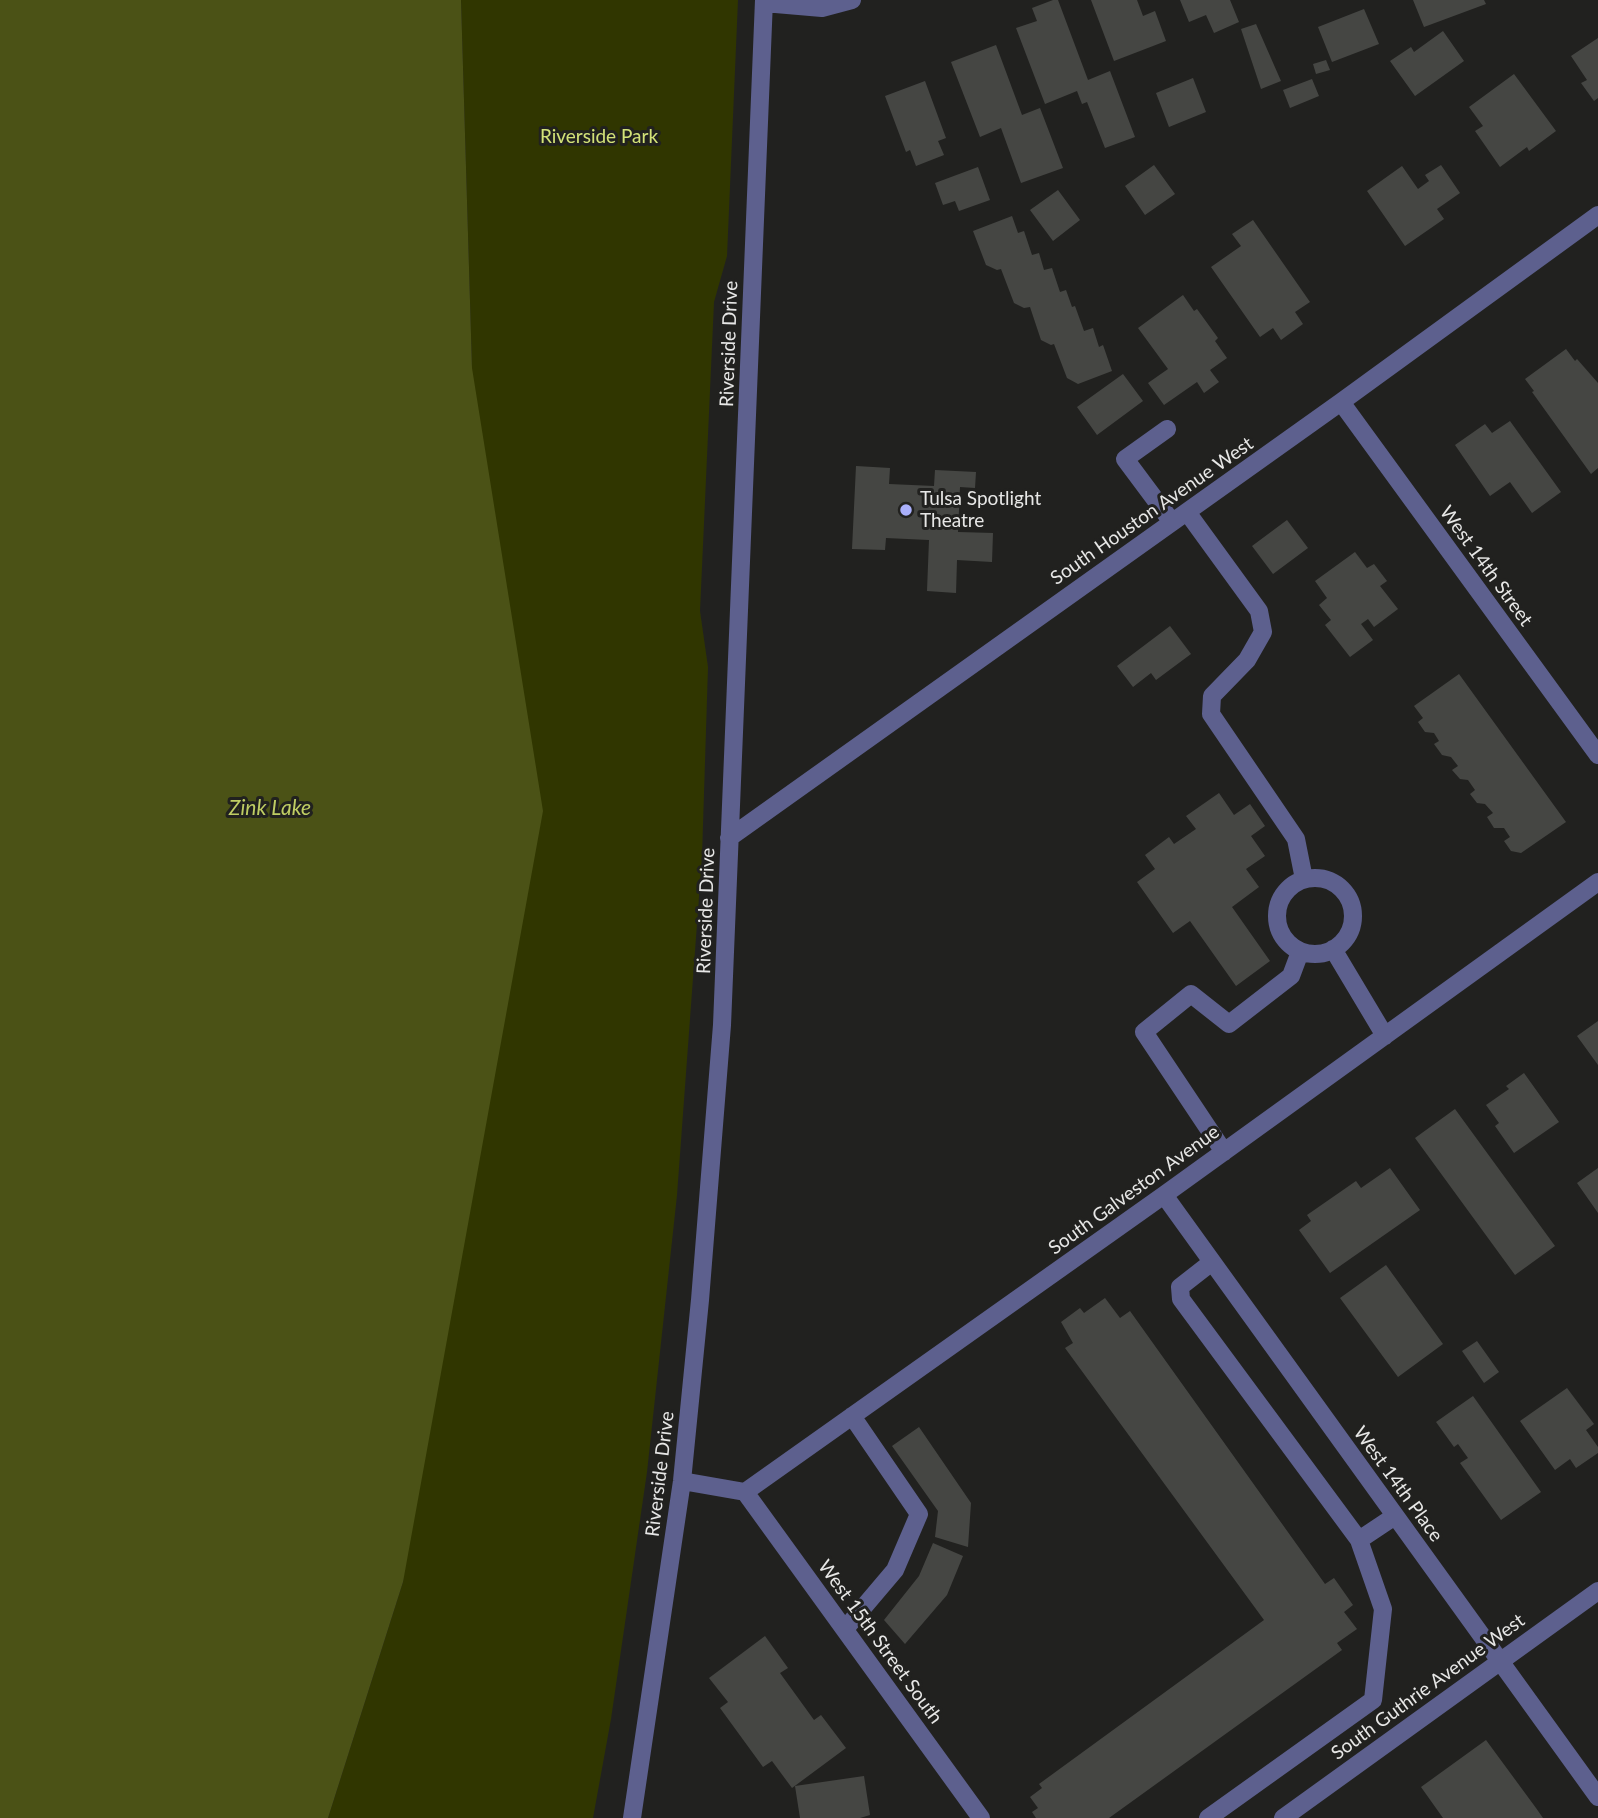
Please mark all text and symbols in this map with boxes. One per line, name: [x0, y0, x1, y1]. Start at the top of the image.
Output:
park label: Riverside Park: [540, 126, 658, 148]
street label: Riverside Drive: [715, 280, 743, 408]
street label: South Houston Avenue West: [1046, 432, 1258, 590]
place label: Tulsa Spotlight Theatre: [920, 488, 1041, 532]
marker: Tulsa Spotlight Theatre: [898, 502, 914, 518]
street label: West 14th Street: [1435, 502, 1537, 630]
water label: Zink Lake: [229, 795, 311, 821]
street label: Riverside Drive: [692, 847, 720, 975]
street label: South Galveston Avenue: [1044, 1120, 1224, 1260]
street label: Riverside Drive: [641, 1410, 679, 1538]
street label: West 14th Place: [1348, 1422, 1448, 1546]
street label: West 15th Street South: [813, 1556, 947, 1728]
street label: South Guthrie Avenue West: [1327, 1609, 1529, 1765]

